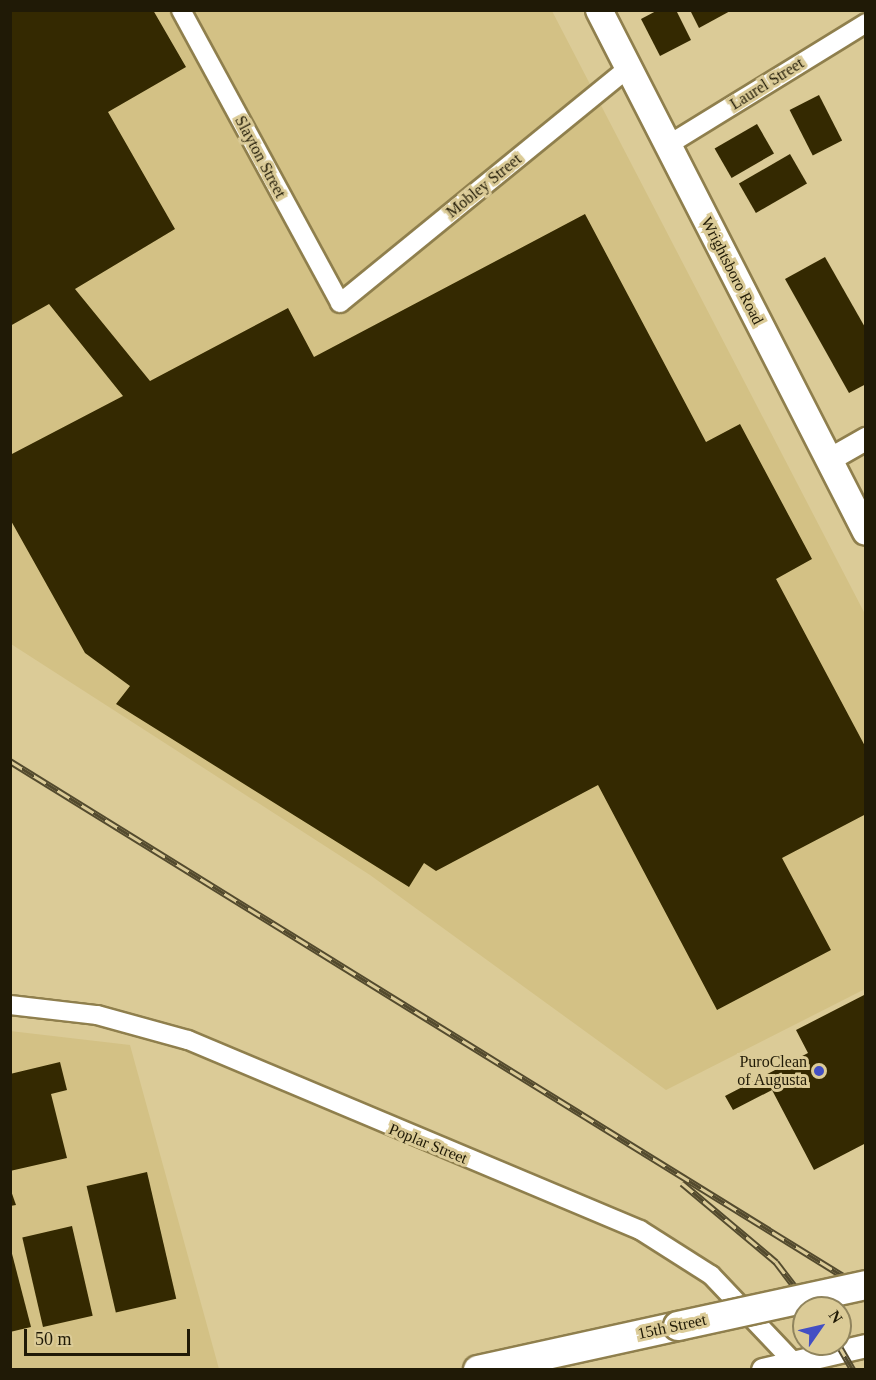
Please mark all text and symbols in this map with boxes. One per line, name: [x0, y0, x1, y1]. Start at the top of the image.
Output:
street label: Laurel Street: [727, 54, 807, 114]
street label: Slayton Street: [230, 113, 290, 201]
street label: Mobley Street: [443, 150, 525, 222]
street label: Wrightsboro Road: [697, 214, 767, 328]
place label: PuroClean of Augusta: [736, 1052, 807, 1090]
marker: PuroClean of Augusta: [812, 1064, 826, 1078]
street label: Poplar Street: [386, 1120, 470, 1168]
north arrow: [792, 1296, 852, 1356]
text: N: [825, 1307, 846, 1326]
street label: 15th Street: [636, 1310, 708, 1344]
scale bar: [27, 1317, 194, 1355]
text: 50 m: [35, 1329, 72, 1349]

